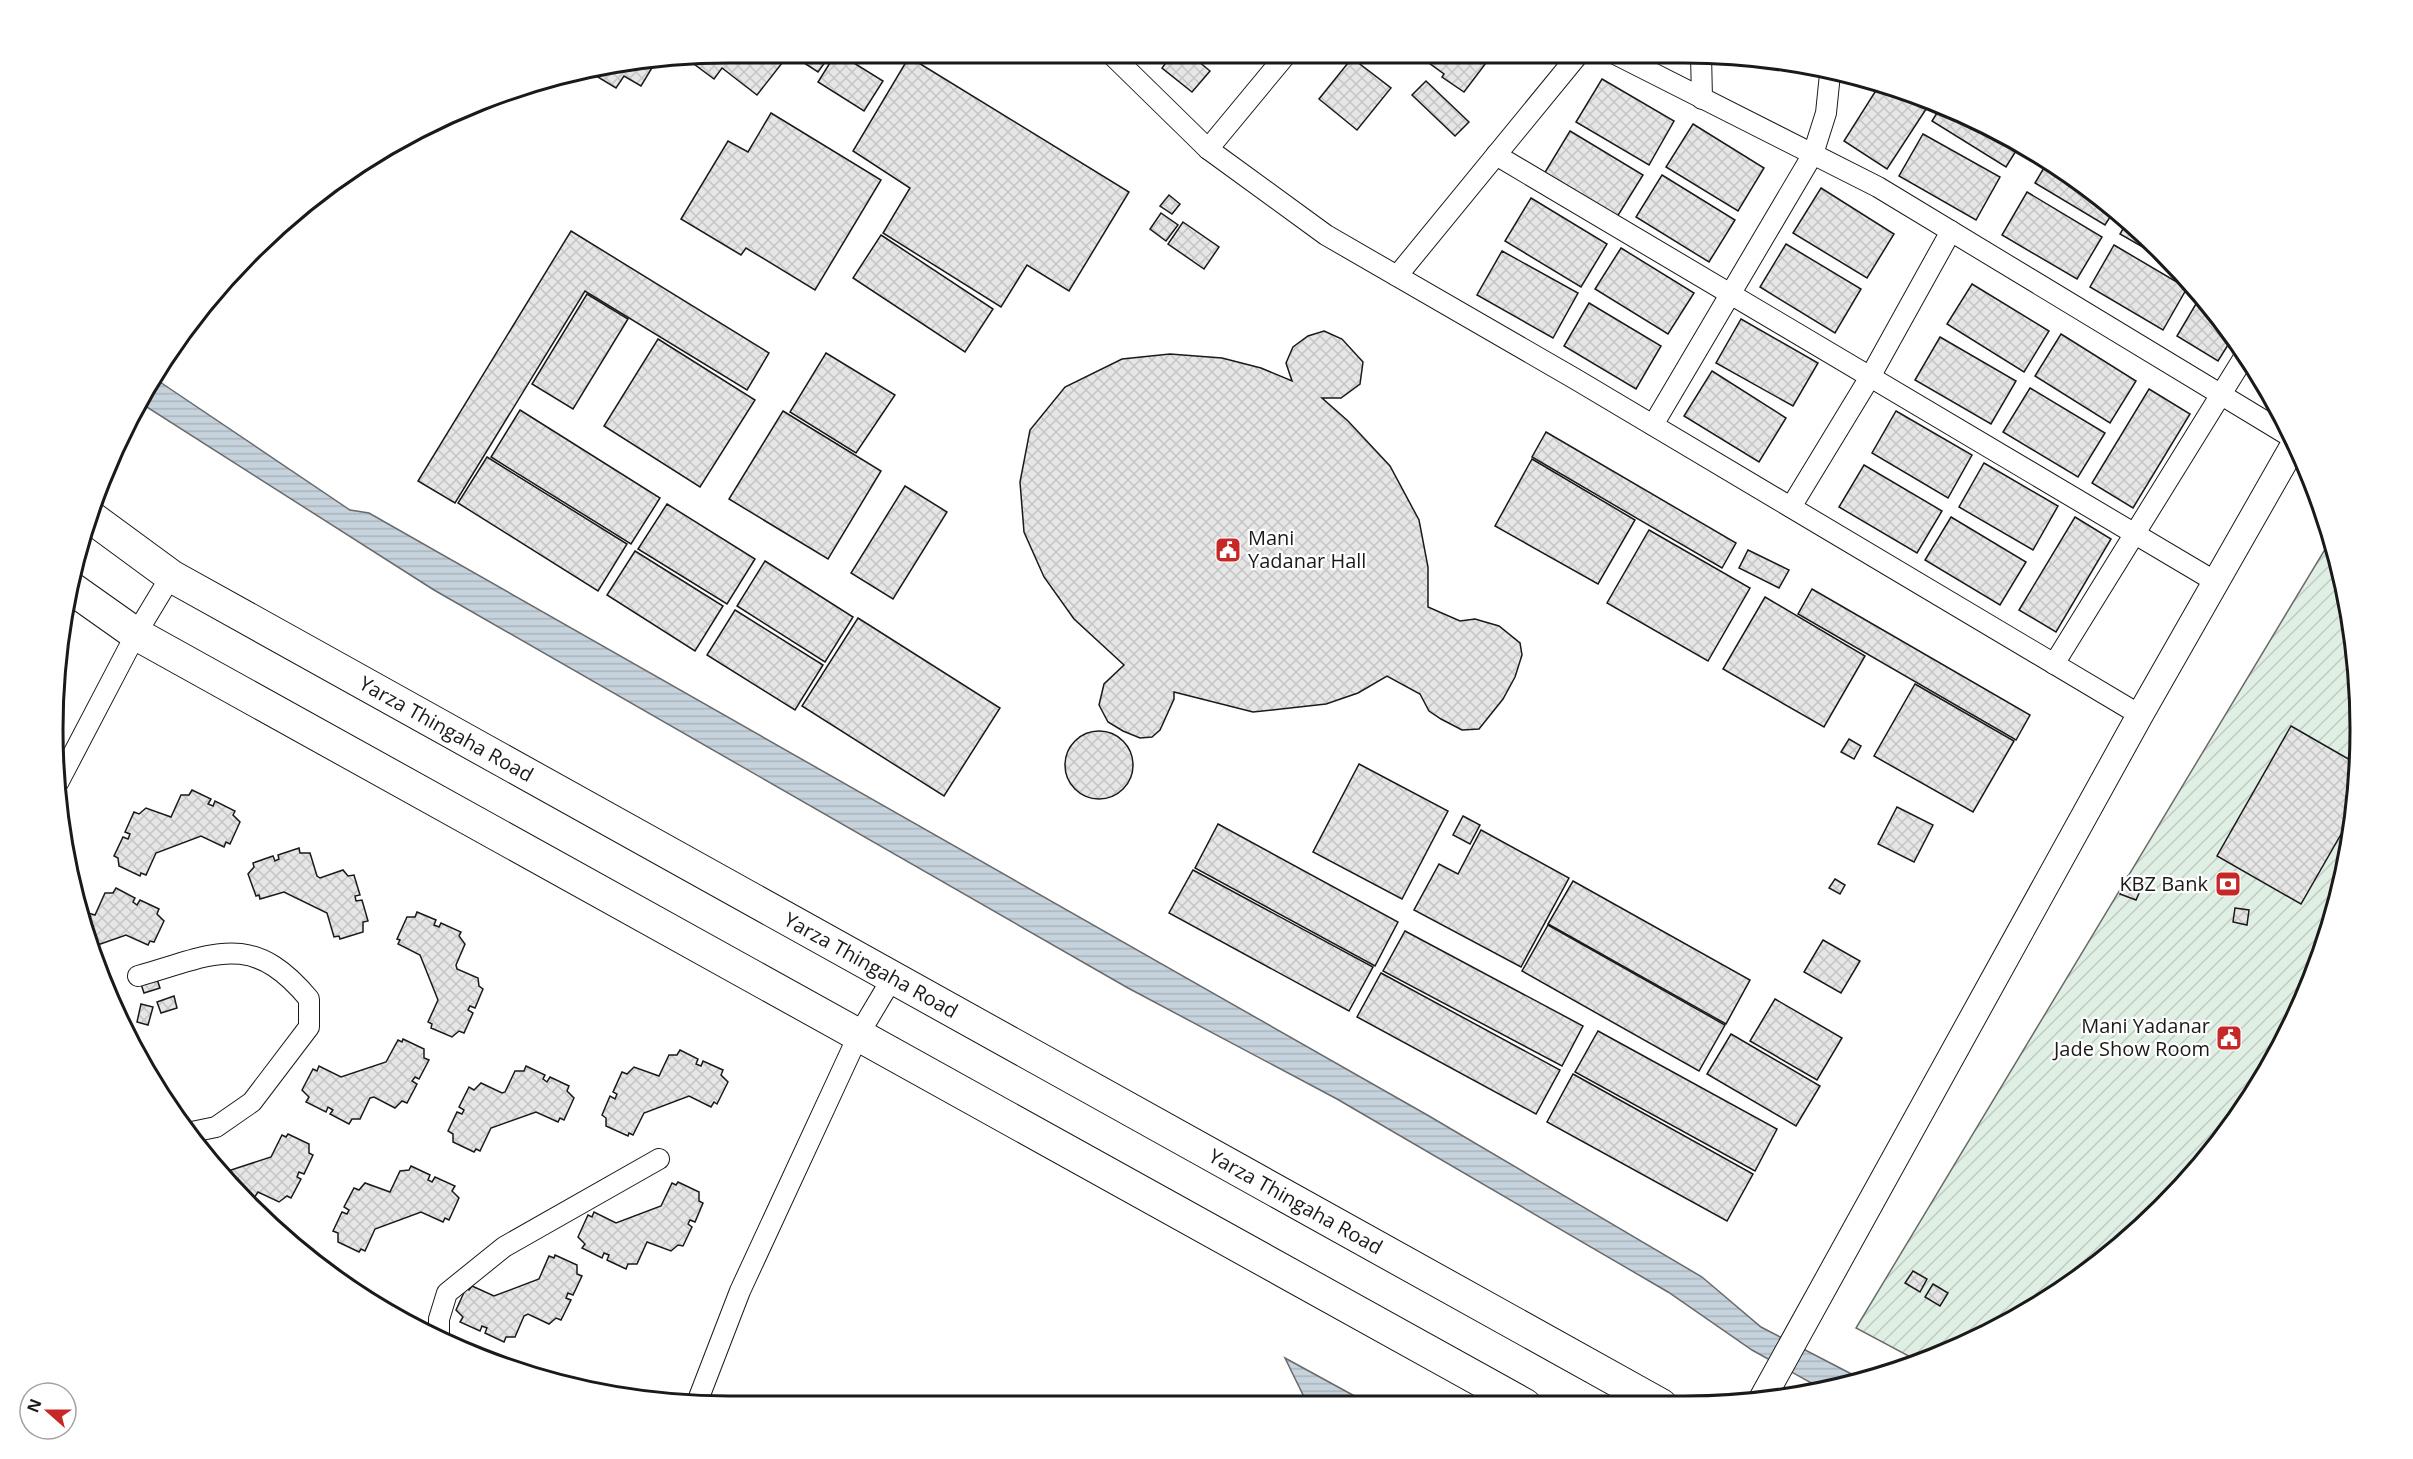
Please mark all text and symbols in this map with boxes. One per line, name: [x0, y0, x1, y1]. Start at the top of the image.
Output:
place label: Mani Yadanar Hall: [1248, 524, 1366, 574]
public building icon: Mani Yadanar Hall: [1213, 535, 1243, 565]
street label: Yarza Thingaha Road: [355, 669, 538, 788]
bank icon: KBZ Bank: [2213, 869, 2243, 899]
place label: KBZ Bank: [2119, 870, 2208, 897]
street label: Yarza Thingaha Road: [779, 906, 963, 1024]
place label: Mani Yadanar Jade Show Room: [2052, 1012, 2210, 1062]
public building icon: Mani Yadanar Jade Show Room: [2214, 1023, 2244, 1053]
street label: Yarza Thingaha Road: [1204, 1142, 1388, 1261]
north arrow: [18, 1381, 78, 1441]
text: N: [21, 1396, 47, 1416]

